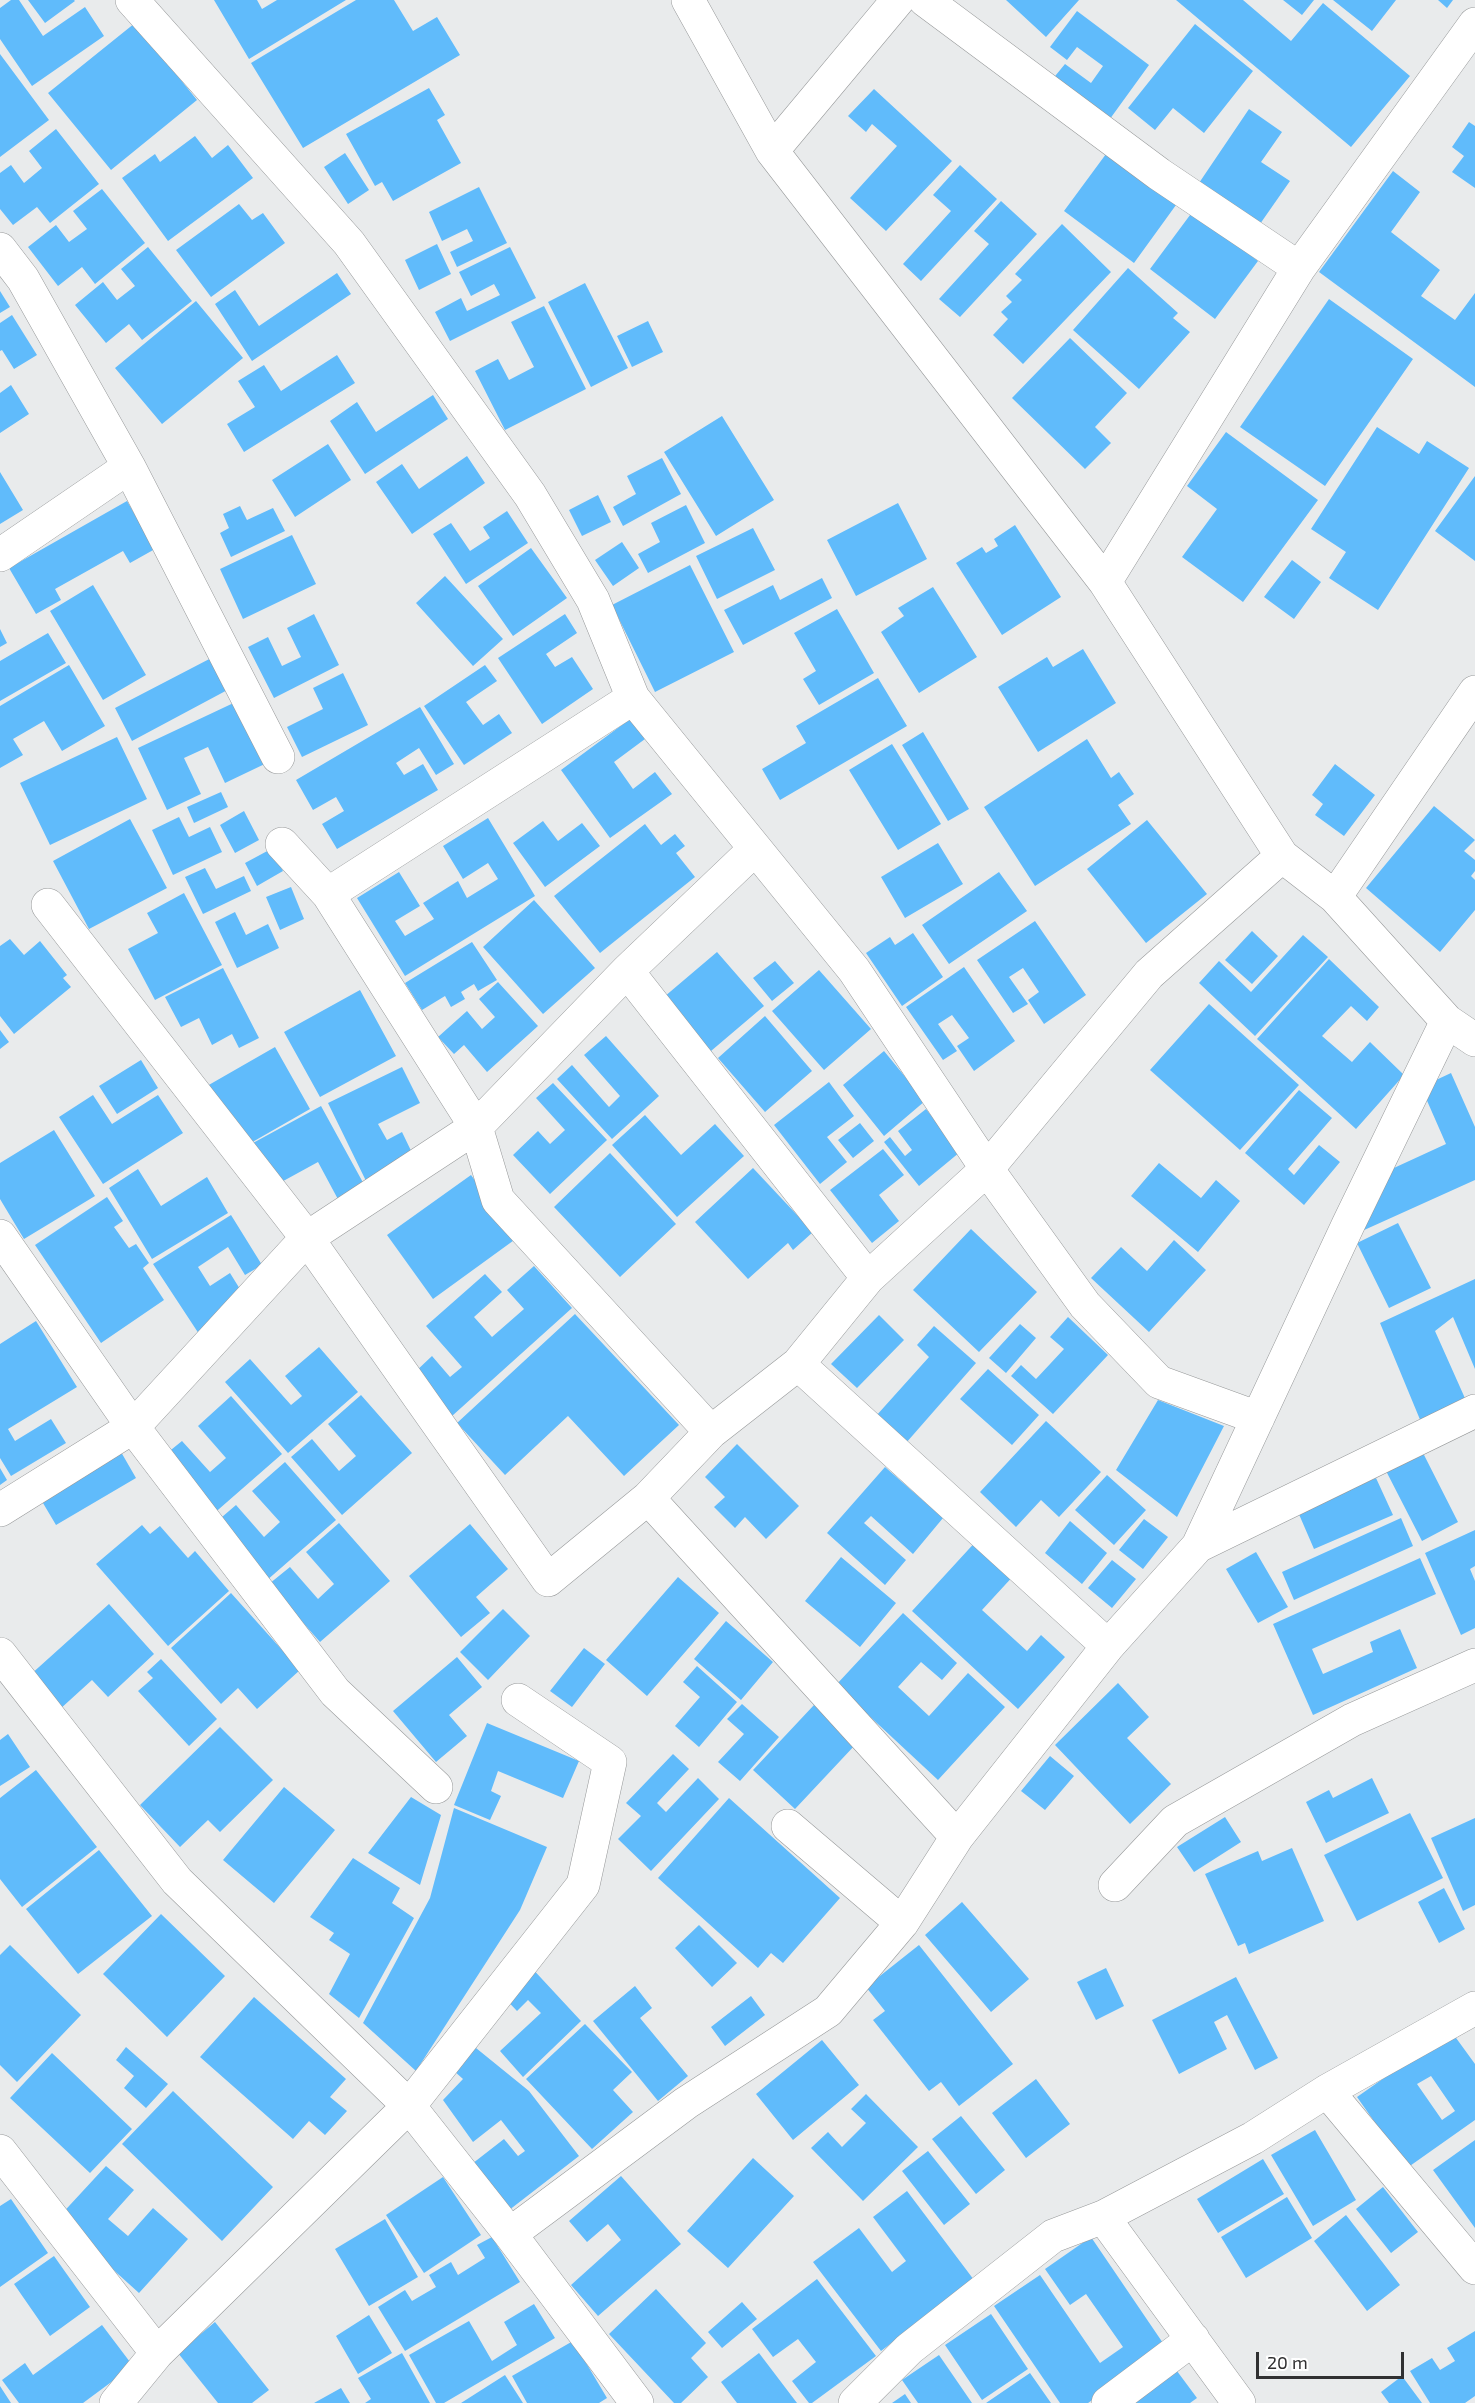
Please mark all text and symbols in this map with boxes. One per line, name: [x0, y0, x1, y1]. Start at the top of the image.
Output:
scale bar: [1259, 2340, 1408, 2378]
text: 20 m: [1267, 2351, 1308, 2373]

